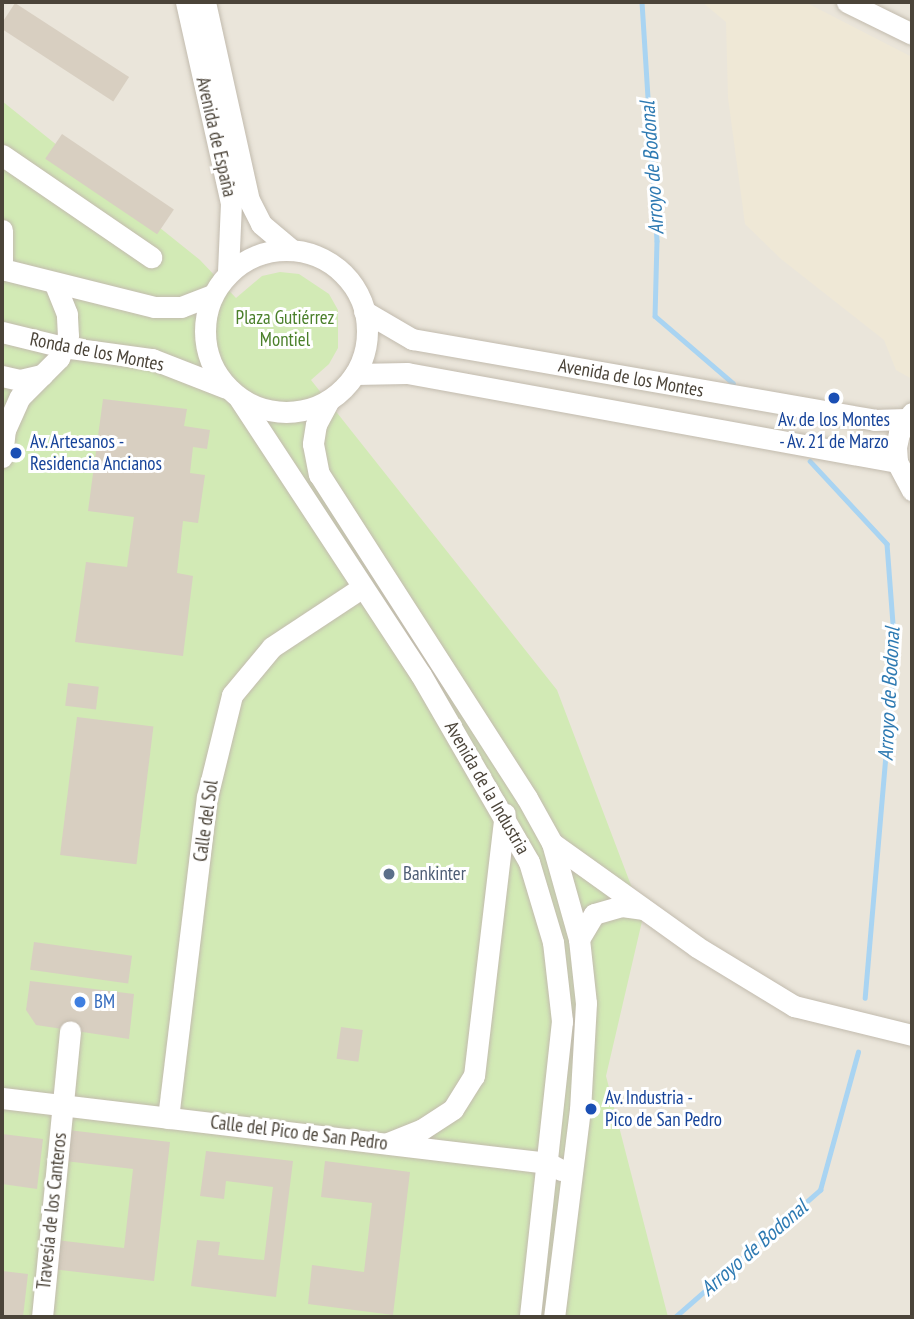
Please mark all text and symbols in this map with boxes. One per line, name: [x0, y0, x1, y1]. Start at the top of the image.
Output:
street label: Avenida de España: [191, 75, 241, 199]
water label: Arroyo de Bodonal: [635, 100, 669, 236]
park label: Plaza Gutiérrez Montiel: [236, 307, 334, 351]
street label: Ronda de los Montes: [28, 328, 166, 376]
street label: Avenida de los Montes: [557, 354, 705, 402]
marker: Av. de los Montes - Av. 21 de Marzo: [826, 390, 842, 406]
place label: Av. de los Montes - Av. 21 de Marzo: [777, 409, 891, 453]
place label: Av. Artesanos - Residencia Ancianos: [30, 431, 162, 475]
marker: Av. Artesanos - Residencia Ancianos: [8, 445, 24, 461]
water label: Arroyo de Bodonal: [873, 627, 905, 761]
street label: Avenida de la Industria: [440, 717, 534, 859]
street label: Calle del Sol: [189, 779, 223, 863]
place label: Bankinter: [403, 863, 466, 885]
marker: Bankinter: [381, 866, 397, 882]
place label: BM: [94, 991, 115, 1013]
marker: BM: [72, 994, 88, 1010]
place label: Av. Industria - Pico de San Pedro: [605, 1087, 722, 1131]
marker: Av. Industria - Pico de San Pedro: [583, 1101, 599, 1117]
street label: Calle del Pico de San Pedro: [209, 1111, 389, 1155]
street label: Travesía de los Canteros: [32, 1132, 72, 1290]
water label: Arroyo de Bodonal: [695, 1195, 813, 1301]

